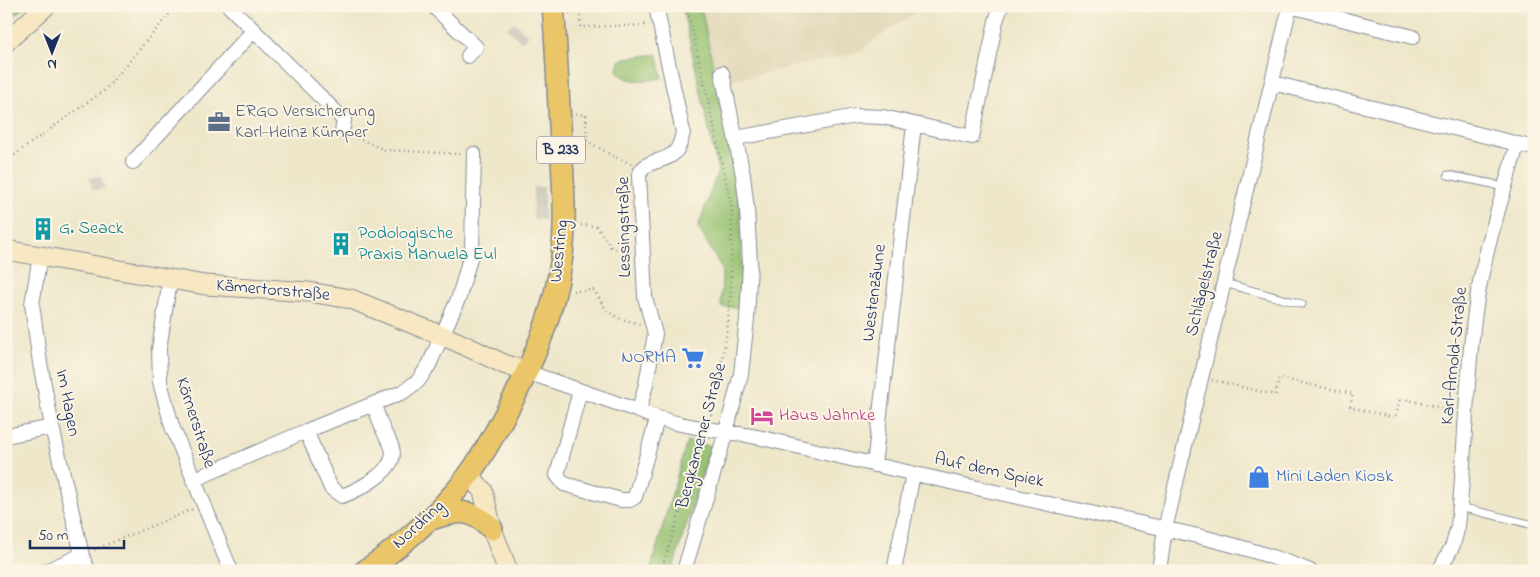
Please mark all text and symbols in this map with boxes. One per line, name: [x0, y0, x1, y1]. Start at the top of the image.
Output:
north arrow: [28, 28, 78, 78]
text: N: [47, 53, 57, 74]
place label: ERGO Versicherung Karl-Heinz Kümper: [235, 99, 375, 146]
office icon: ERGO Versicherung Karl-Heinz Kümper: [206, 109, 232, 135]
road number: B 233: [537, 136, 585, 164]
street label: Lessingstraße: [611, 175, 640, 278]
building icon: G. Seack: [30, 216, 56, 242]
place label: G. Seack: [59, 216, 124, 242]
street label: Westring: [544, 218, 577, 284]
place label: Podologische Praxis Manuela Eul: [358, 221, 497, 268]
street label: Schlägelstraße: [1179, 228, 1232, 339]
building icon: Podologische Praxis Manuela Eul: [328, 231, 354, 257]
street label: Westenzäune: [856, 242, 894, 343]
street label: Kämertorstraße: [215, 273, 332, 309]
street label: Karl-Arnold-Straße: [1435, 285, 1475, 426]
place label: NORMA: [621, 345, 676, 371]
supermarket icon: NORMA: [680, 345, 706, 371]
street label: Bergkamener Straße: [670, 359, 735, 513]
street label: Im Hagen: [47, 367, 86, 439]
street label: Körnerstraße: [168, 374, 222, 473]
hotel icon: Haus Jahnke: [749, 403, 775, 429]
place label: Haus Jahnke: [779, 403, 876, 429]
street label: Auf dem Spiek: [932, 447, 1046, 495]
shop icon: Mini Laden Kiosk: [1246, 464, 1272, 490]
place label: Mini Laden Kiosk: [1276, 464, 1393, 490]
street label: Nordring: [387, 494, 452, 556]
scale bar: [30, 517, 124, 549]
text: 50 m: [38, 525, 69, 547]

